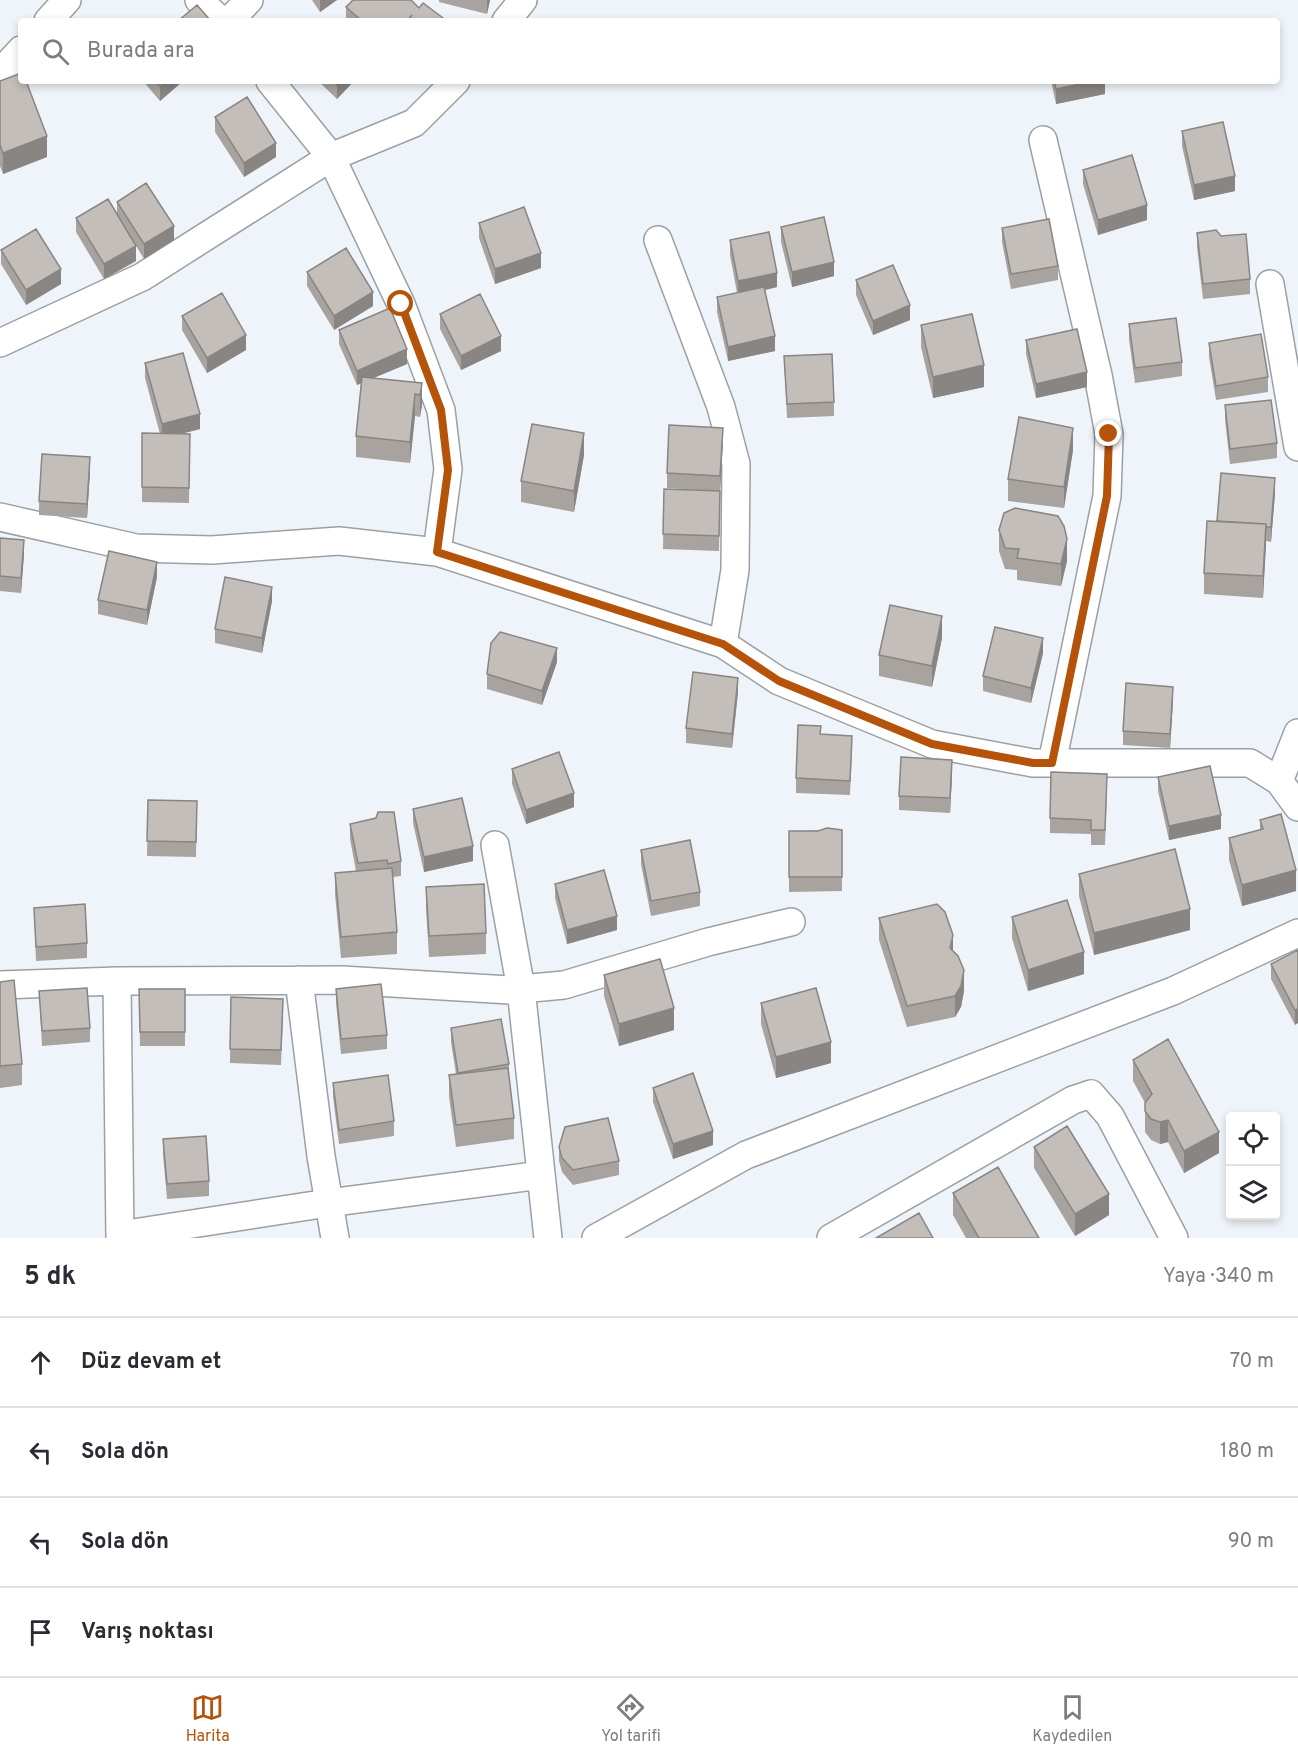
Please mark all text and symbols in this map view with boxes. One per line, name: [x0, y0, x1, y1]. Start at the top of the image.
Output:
search box: [18, 18, 1280, 84]
icon: search: [39, 35, 72, 68]
text: Burada ara: [87, 38, 195, 65]
route start: [387, 290, 413, 316]
route end: [1095, 420, 1121, 446]
map controls: [1226, 1112, 1280, 1220]
button: locate: [1226, 1112, 1280, 1166]
button: layers: [1226, 1166, 1280, 1220]
text: 5 dk: [24, 1261, 76, 1294]
text: Yaya · 340 m: [1163, 1264, 1274, 1290]
icon: ahead: [24, 1346, 57, 1379]
text: Düz devam et: [81, 1349, 221, 1376]
text: 70 m: [1230, 1349, 1274, 1375]
icon: left: [24, 1436, 57, 1469]
text: Sola dön: [81, 1439, 169, 1466]
text: 180 m: [1220, 1439, 1274, 1465]
icon: left: [24, 1526, 57, 1559]
text: Sola dön: [81, 1529, 169, 1556]
text: 90 m: [1228, 1529, 1274, 1555]
icon: arrive: [24, 1616, 57, 1649]
text: Varış noktası: [81, 1619, 214, 1646]
tab: Harita: [186, 1691, 230, 1747]
tab: Yol tarifi: [601, 1691, 661, 1747]
tab: Kaydedilen: [1032, 1691, 1112, 1747]

